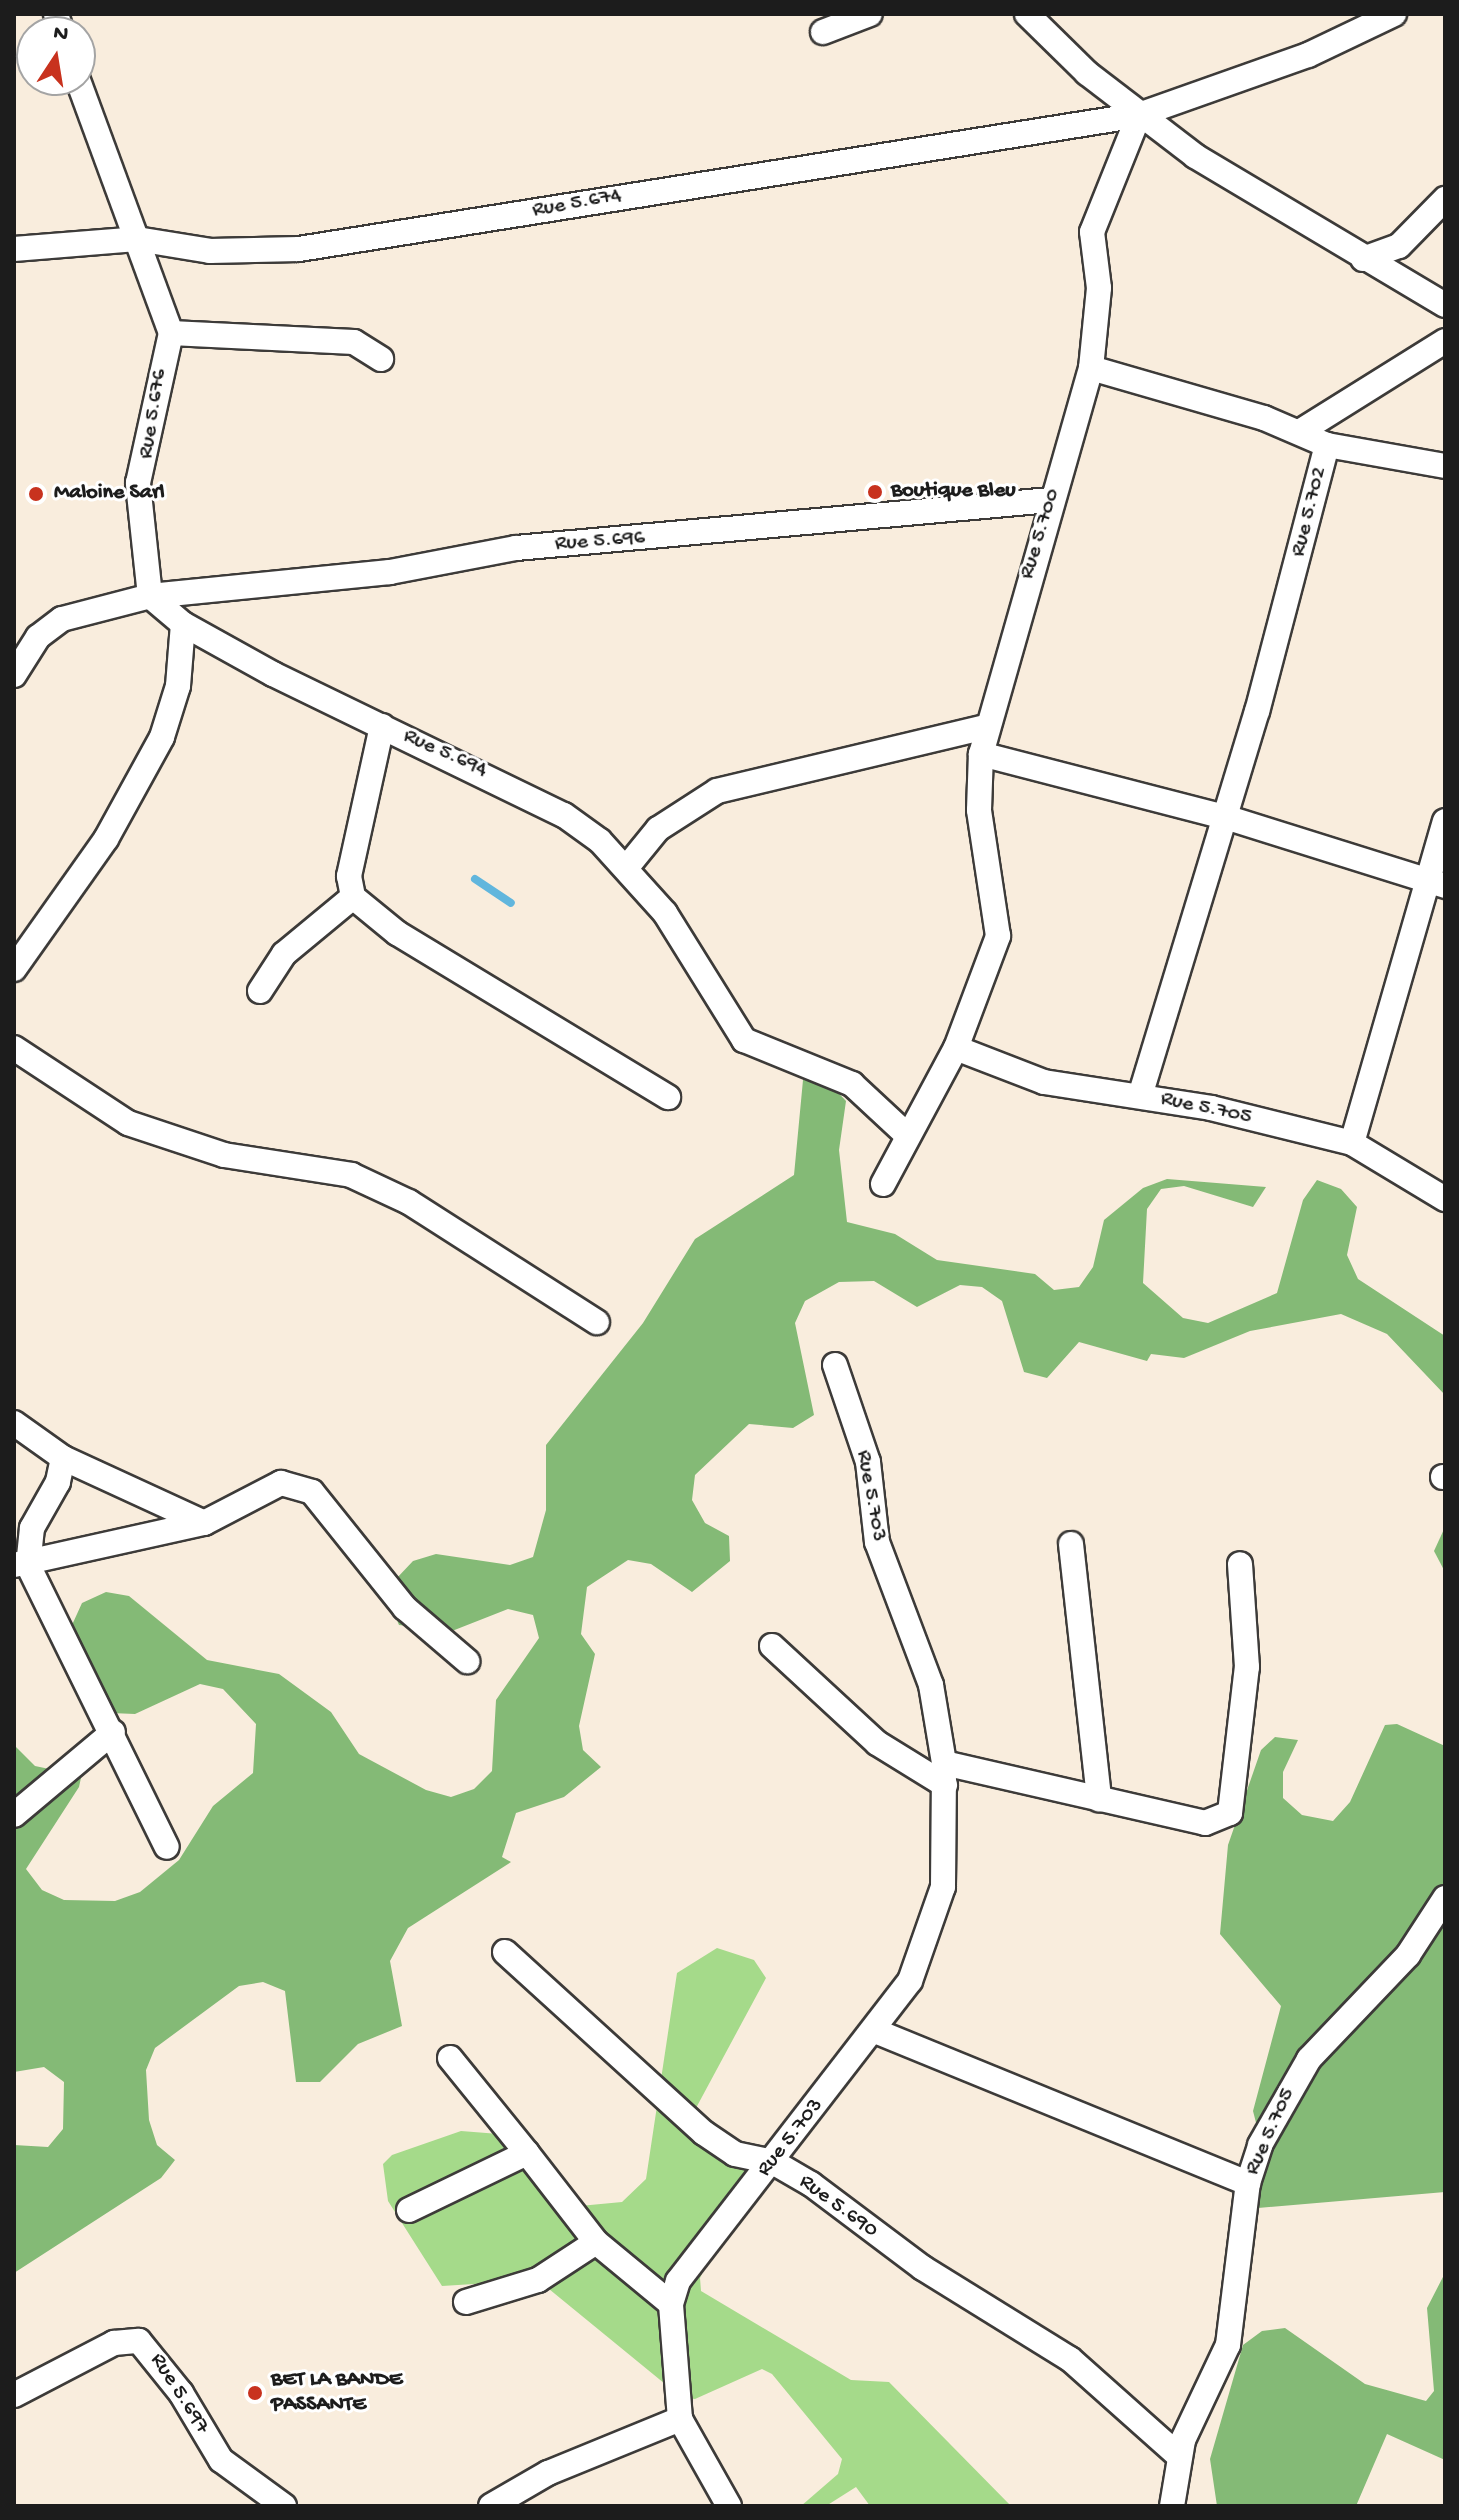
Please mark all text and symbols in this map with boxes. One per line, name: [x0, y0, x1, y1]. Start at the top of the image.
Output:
north arrow: [16, 16, 96, 96]
text: N: [51, 20, 70, 49]
street label: Rue 5.674: [530, 183, 624, 225]
street label: Rue 5.676: [134, 367, 174, 461]
street label: Rue 5.702: [1286, 464, 1334, 560]
place label: Boutique Bleu: [891, 479, 1016, 505]
place label: Maloine Sarl: [54, 481, 165, 507]
marker: Maloine Sarl: [25, 483, 47, 505]
marker: Boutique Bleu: [866, 483, 884, 501]
street label: Rue 5.700: [1015, 486, 1067, 582]
street label: Rue 5.696: [554, 526, 646, 558]
street label: Rue 5.694: [399, 724, 491, 784]
street label: Rue 5.705: [1158, 1086, 1254, 1132]
street label: Rue 5.703: [849, 1448, 891, 1544]
street label: Rue 5.705: [1240, 2084, 1302, 2180]
street label: Rue 5.703: [752, 2094, 830, 2182]
street label: Rue 5.690: [793, 2169, 883, 2245]
street label: Rue 5.697: [143, 2349, 215, 2439]
place label: BET LA BANDE PASSANTE: [271, 2367, 403, 2418]
marker: BET LA BANDE PASSANTE: [246, 2384, 264, 2402]

